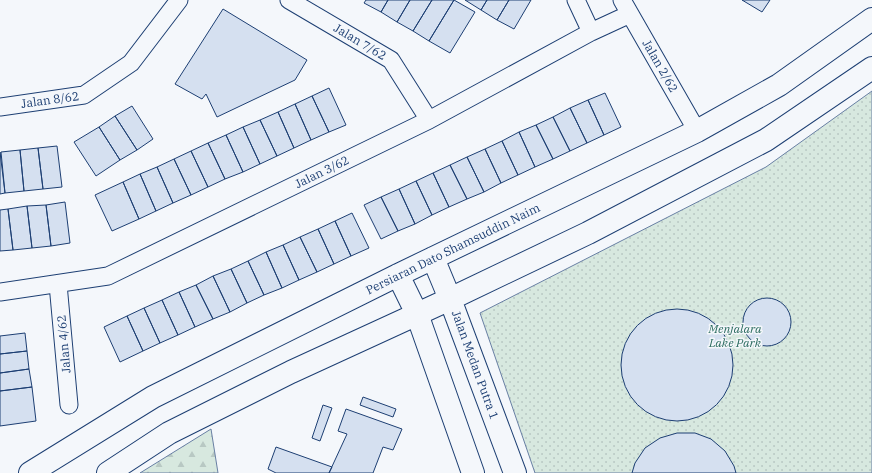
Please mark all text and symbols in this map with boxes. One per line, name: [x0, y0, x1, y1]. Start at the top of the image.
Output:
street label: Jalan 7/62: [331, 20, 389, 63]
street label: Jalan 2/62: [639, 37, 682, 95]
street label: Jalan 8/62: [20, 88, 80, 111]
street label: Jalan 3/62: [292, 152, 351, 191]
street label: Persiaran Dato Shamsuddin Naim: [363, 200, 543, 297]
street label: Jalan Medan Putra 1: [449, 308, 502, 421]
street label: Jalan 4/62: [53, 314, 74, 374]
park label: Menjalara Lake Park: [708, 321, 762, 350]

